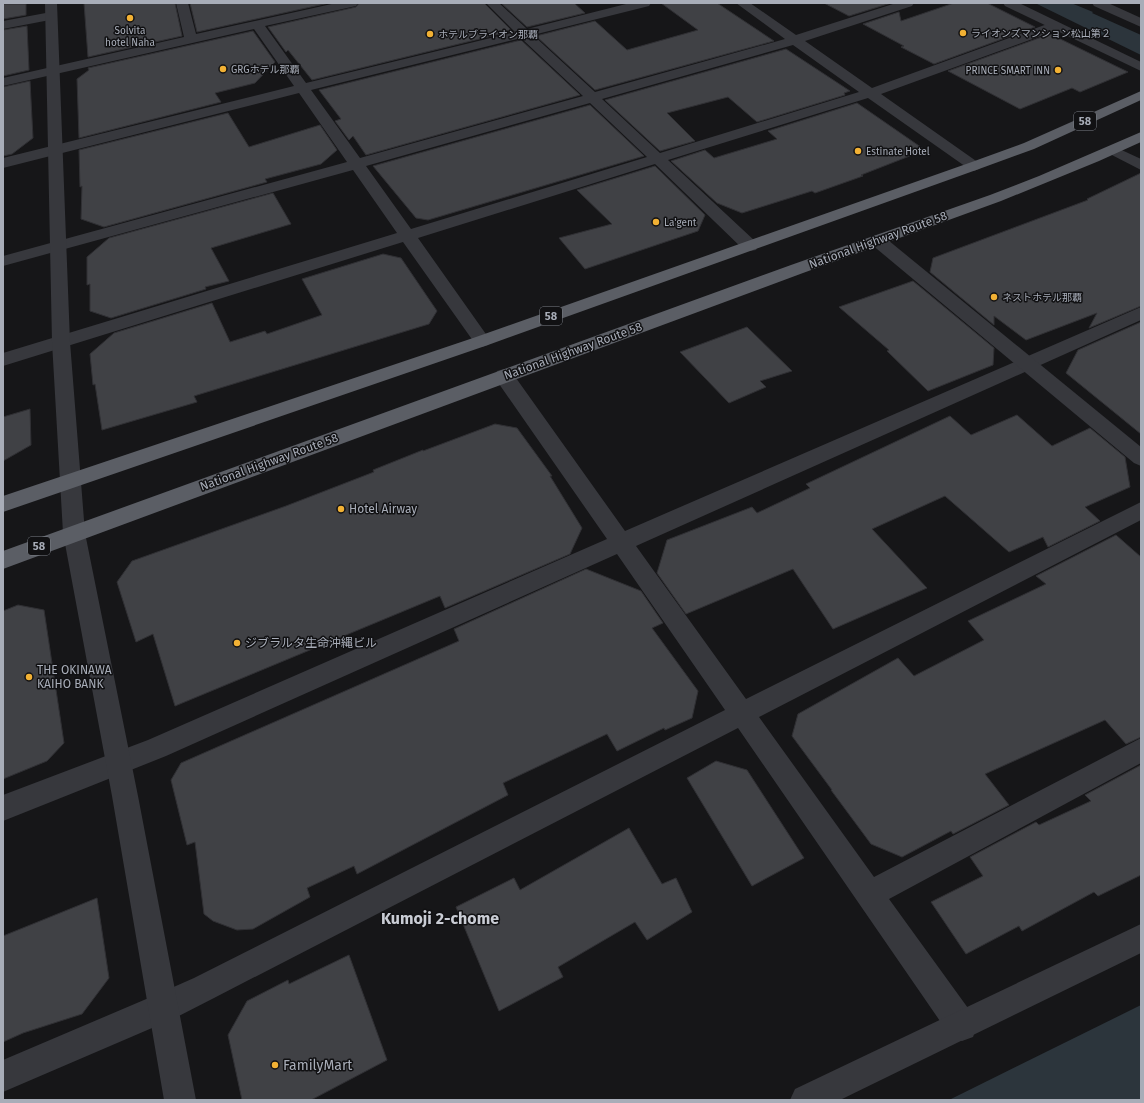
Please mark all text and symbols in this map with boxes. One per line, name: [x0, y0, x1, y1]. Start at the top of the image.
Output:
marker: Solvita hotel Naha: [125, 13, 135, 23]
place label: Solvita hotel Naha: [105, 25, 155, 49]
marker: ライオンズマンション松山第２: [958, 28, 968, 38]
place label: ライオンズマンション松山第２: [971, 28, 1111, 40]
marker: ホテルブライオン那覇: [425, 29, 435, 39]
place label: ホテルブライオン那覇: [438, 29, 538, 41]
marker: GRGホテル那覇: [218, 64, 228, 74]
place label: GRGホテル那覇: [231, 64, 300, 76]
place label: PRINCE SMART INN: [966, 65, 1050, 77]
marker: PRINCE SMART INN: [1053, 65, 1063, 75]
road number: 58: [1074, 112, 1096, 130]
marker: Estinate Hotel: [853, 146, 863, 156]
place label: Estinate Hotel: [866, 146, 930, 158]
street label: National Highway Route 58: [807, 208, 949, 272]
marker: La'gent: [651, 217, 661, 227]
place label: La'gent: [664, 217, 697, 229]
marker: ネストホテル那覇: [989, 292, 999, 302]
place label: ネストホテル那覇: [1002, 292, 1082, 304]
road number: 58: [540, 307, 562, 325]
street label: National Highway Route 58: [502, 319, 644, 383]
street label: National Highway Route 58: [198, 430, 340, 494]
place label: Hotel Airway: [349, 502, 417, 516]
marker: Hotel Airway: [336, 504, 346, 514]
road number: 58: [28, 537, 50, 555]
place label: ジブラルタ生命沖縄ビル: [245, 636, 377, 650]
marker: ジブラルタ生命沖縄ビル: [232, 638, 242, 648]
place label: THE OKINAWA KAIHO BANK: [37, 663, 112, 691]
marker: THE OKINAWA KAIHO BANK: [24, 672, 34, 682]
district label: Kumoji 2-chome: [381, 909, 499, 928]
place label: FamilyMart: [283, 1057, 353, 1074]
marker: FamilyMart: [270, 1060, 280, 1070]

